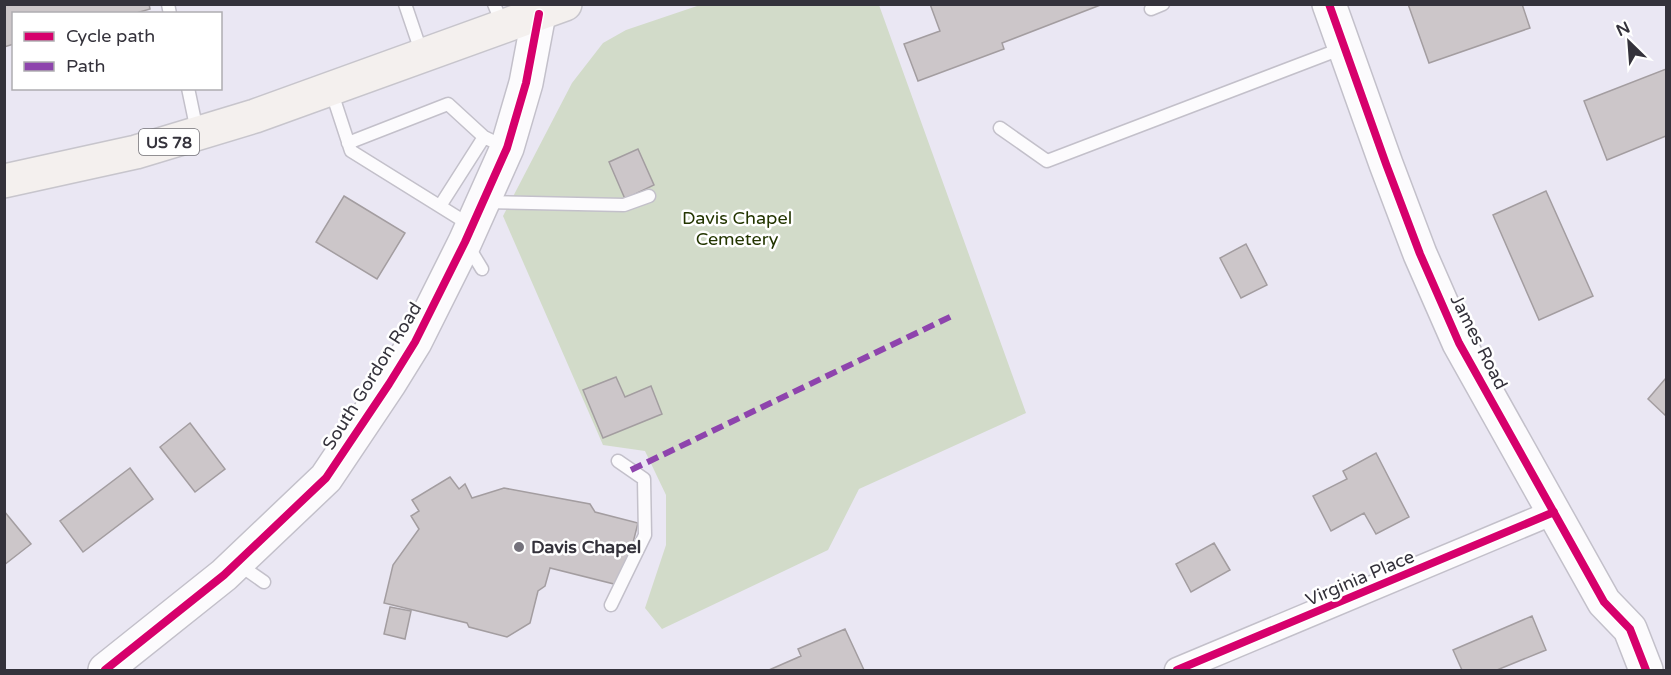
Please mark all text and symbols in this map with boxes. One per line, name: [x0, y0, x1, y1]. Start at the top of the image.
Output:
legend: [12, 12, 222, 90]
north arrow: [1599, 12, 1659, 72]
text: N: [1613, 18, 1633, 41]
text: Cycle path: [66, 25, 155, 47]
text: Path: [66, 55, 105, 77]
road number: US 78: [139, 129, 199, 155]
park label: Davis Chapel Cemetery: [682, 207, 792, 250]
street label: James Road: [1446, 291, 1512, 393]
street label: South Gordon Road: [318, 298, 426, 454]
place label: Davis Chapel: [531, 536, 641, 558]
marker: Davis Chapel: [512, 540, 526, 554]
street label: Virginia Place: [1302, 545, 1418, 611]

